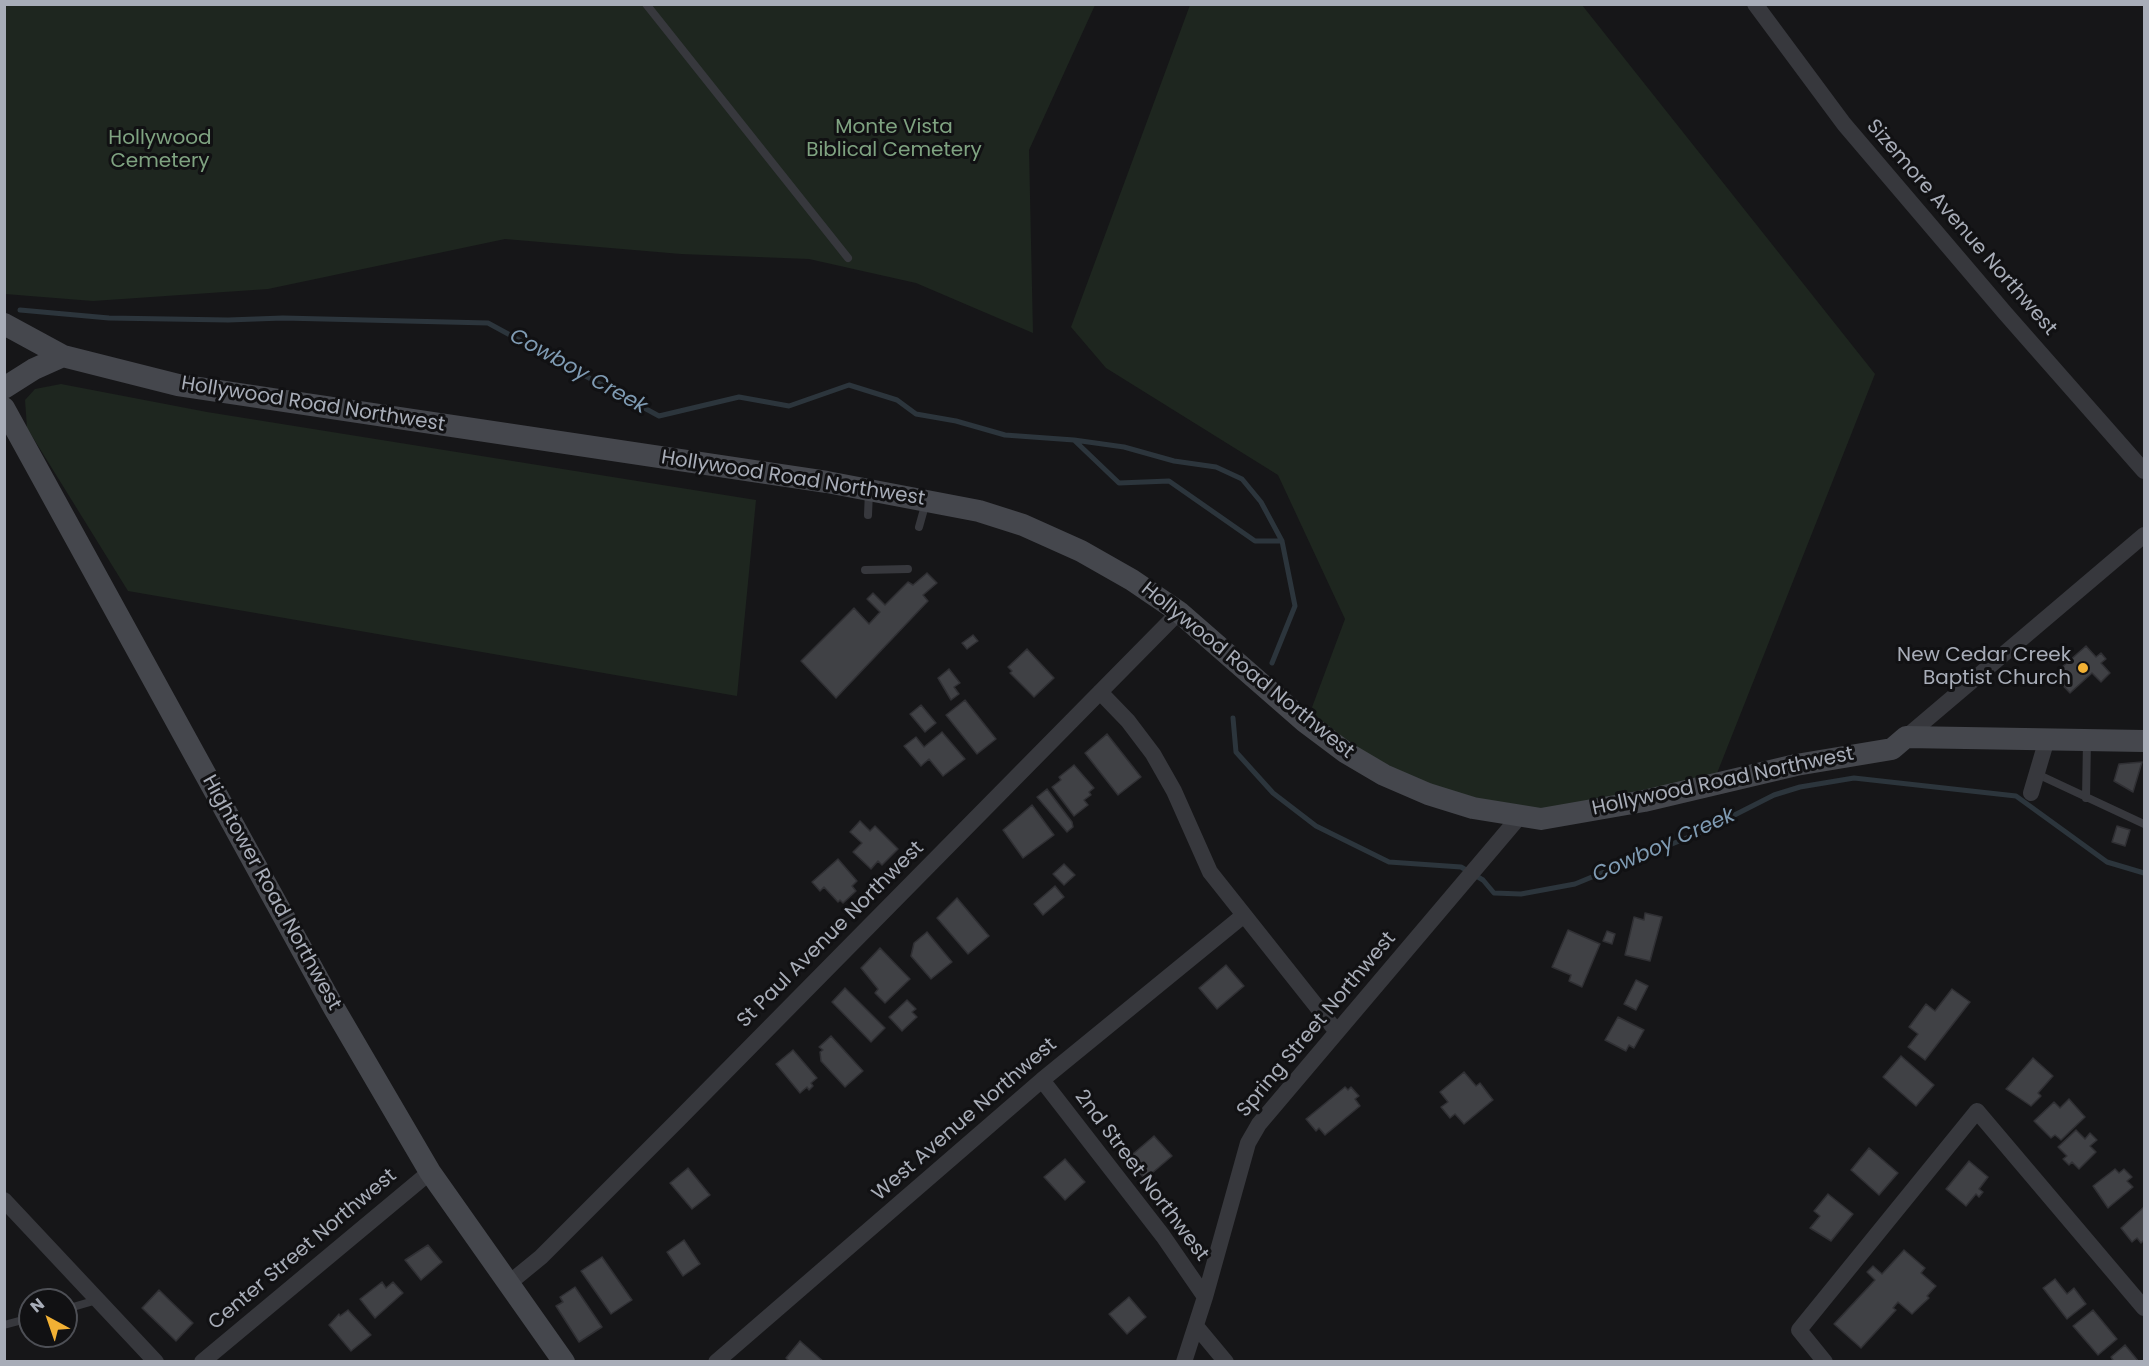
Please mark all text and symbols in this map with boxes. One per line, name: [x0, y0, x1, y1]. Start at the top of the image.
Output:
street label: Sizemore Avenue Northwest: [1861, 115, 2061, 341]
park label: Monte Vista Biblical Cemetery: [806, 116, 982, 163]
park label: Hollywood Cemetery: [108, 127, 212, 174]
water label: Cowboy Creek: [505, 324, 651, 420]
street label: Hollywood Road Northwest: [179, 372, 447, 438]
street label: Hollywood Road Northwest: [659, 446, 927, 512]
street label: Hollywood Road Northwest: [1136, 578, 1358, 764]
place label: New Cedar Creek Baptist Church: [1897, 644, 2071, 691]
marker: New Cedar Creek Baptist Church: [2076, 661, 2090, 675]
street label: Hollywood Road Northwest: [1590, 743, 1856, 821]
street label: Hightower Road Northwest: [196, 771, 346, 1015]
water label: Cowboy Creek: [1589, 803, 1739, 889]
street label: St Paul Avenue Northwest: [733, 837, 929, 1033]
street label: Spring Street Northwest: [1233, 928, 1401, 1122]
street label: West Avenue Northwest: [868, 1033, 1062, 1207]
street label: 2nd Street Northwest: [1069, 1086, 1213, 1266]
street label: Center Street Northwest: [204, 1164, 402, 1336]
north arrow: [18, 1288, 78, 1348]
text: N: [25, 1293, 49, 1318]

